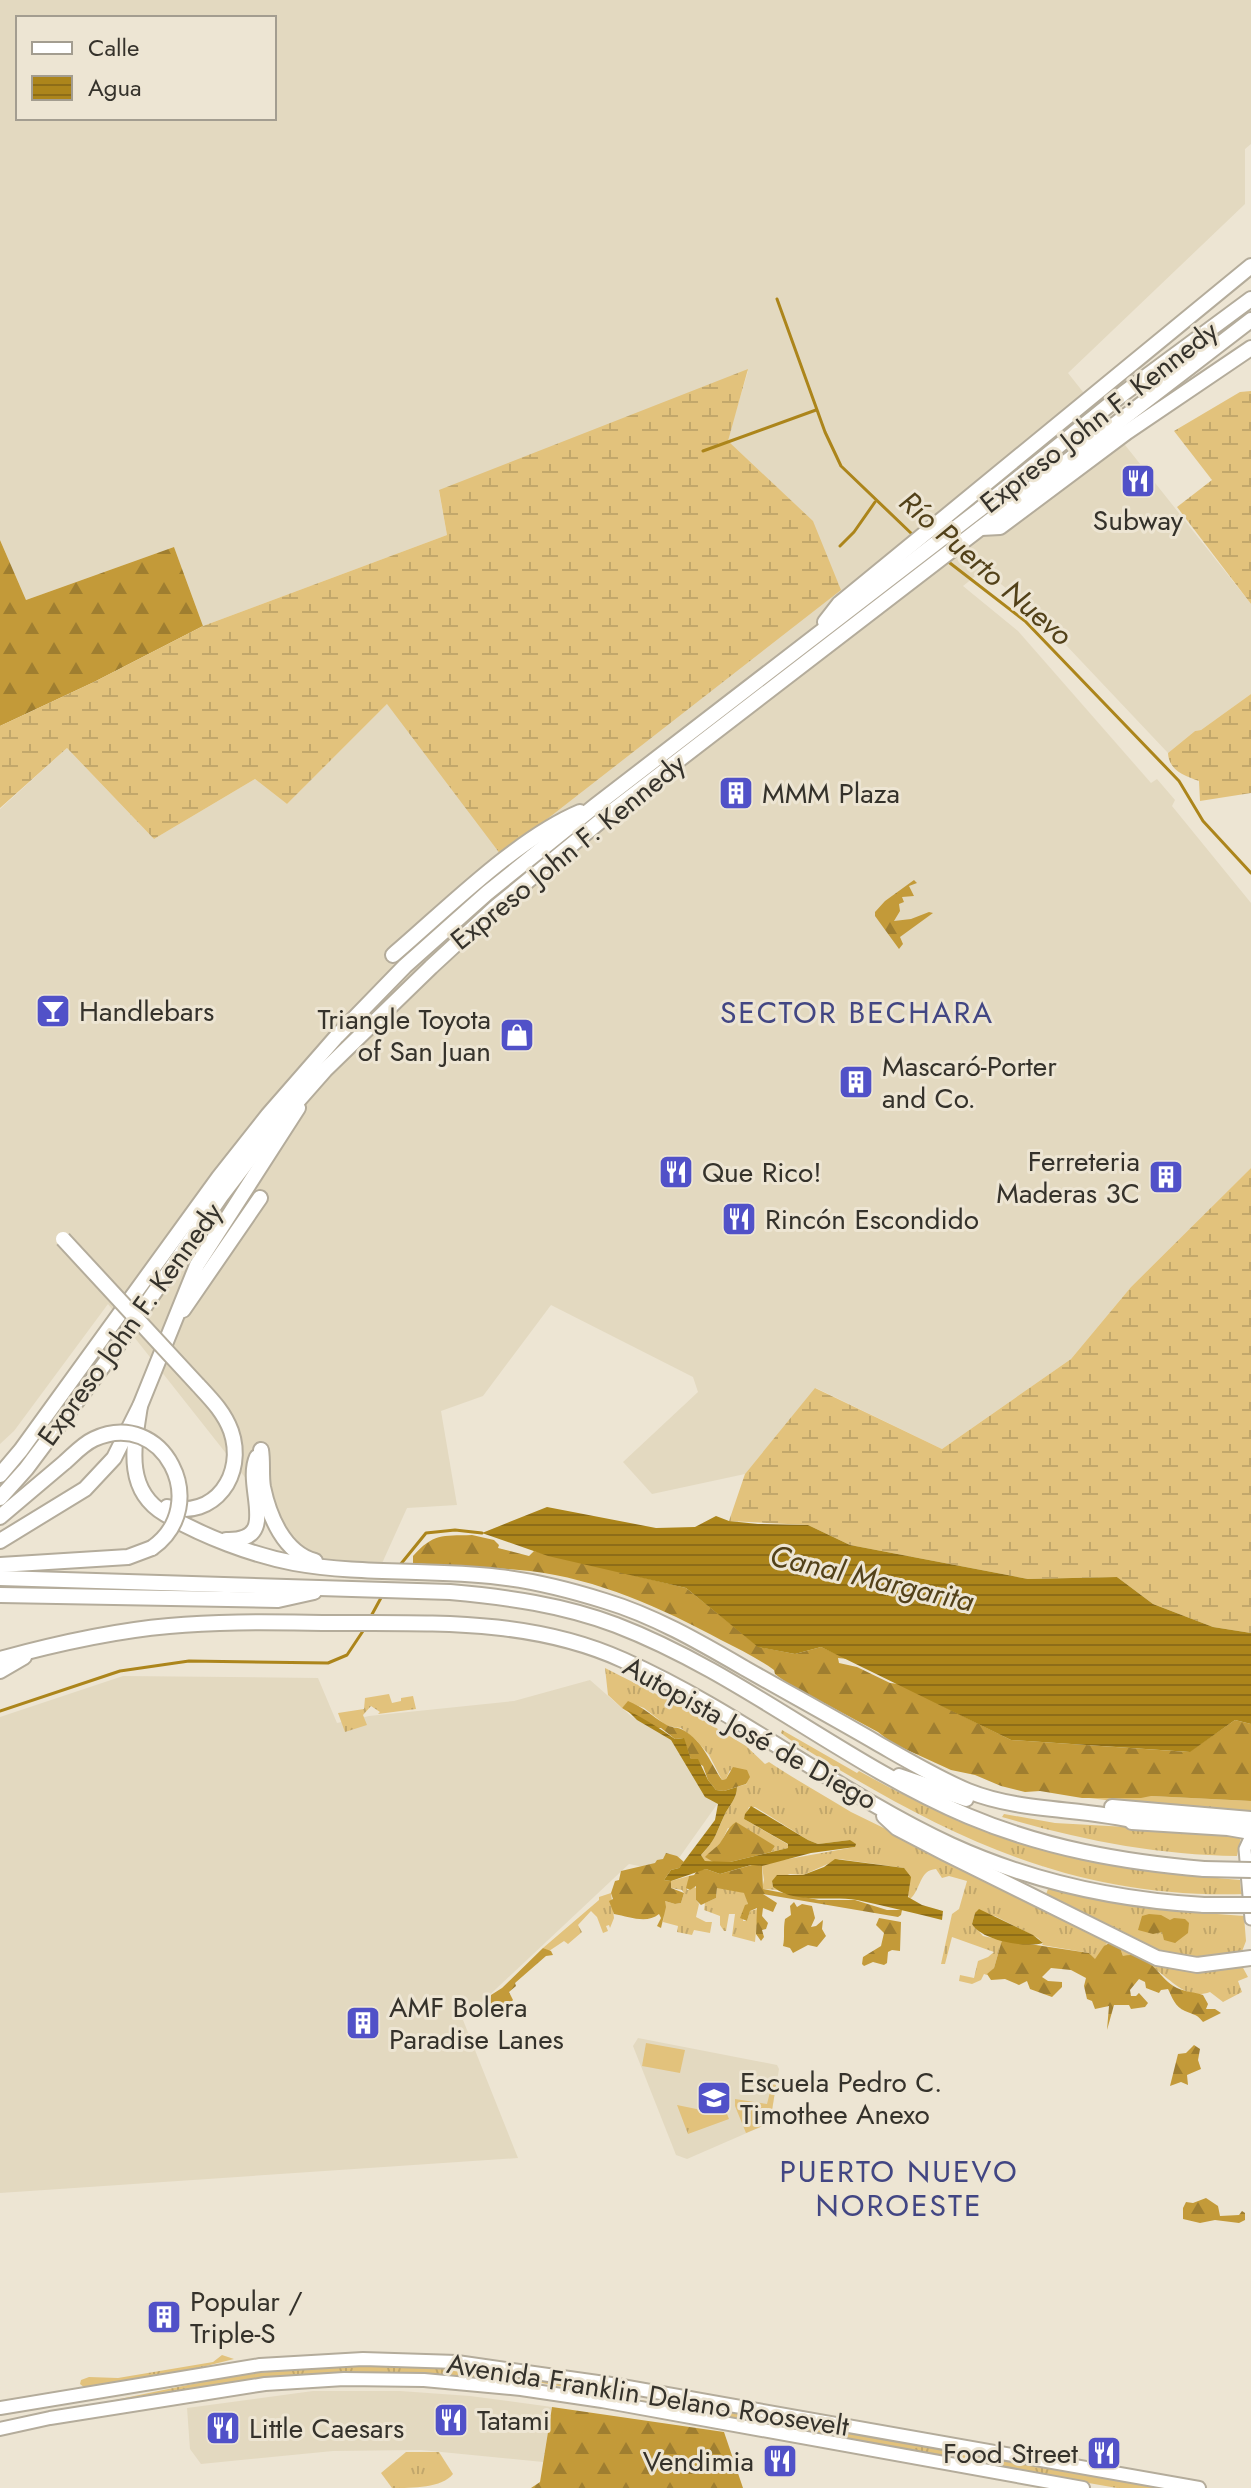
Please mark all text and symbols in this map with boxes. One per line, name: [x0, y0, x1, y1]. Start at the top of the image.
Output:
legend: [16, 16, 276, 120]
text: Calle: [88, 30, 139, 65]
text: Agua: [88, 70, 142, 105]
street label: Expreso John F. Kennedy: [971, 311, 1227, 523]
restaurant icon: Subway: [1119, 462, 1157, 500]
water label: Río Puerto Nuevo: [890, 481, 1082, 655]
place label: Subway: [1093, 500, 1184, 541]
street label: Expreso John F. Kennedy: [442, 744, 695, 960]
place label: MMM Plaza: [762, 773, 900, 814]
building icon: MMM Plaza: [717, 774, 755, 812]
place label: Handlebars: [79, 991, 214, 1032]
district label: SECTOR BECHARA: [720, 991, 994, 1034]
bar icon: Handlebars: [34, 992, 72, 1030]
place label: Triangle Toyota of San Juan: [317, 999, 491, 1072]
shop icon: Triangle Toyota of San Juan: [498, 1016, 536, 1054]
place label: Mascaró-Porter and Co.: [882, 1046, 1057, 1119]
building icon: Mascaró-Porter and Co.: [837, 1063, 875, 1101]
place label: Ferreteria Maderas 3C: [996, 1141, 1140, 1214]
place label: Que Rico!: [702, 1152, 822, 1193]
restaurant icon: Que Rico!: [657, 1153, 695, 1191]
building icon: Ferreteria Maderas 3C: [1147, 1158, 1185, 1196]
street label: Expreso John F. Kennedy: [28, 1193, 233, 1454]
place label: Rincón Escondido: [765, 1199, 979, 1240]
restaurant icon: Rincón Escondido: [720, 1200, 758, 1238]
water label: Canal Margarita: [766, 1534, 979, 1622]
street label: Autopista José de Diego: [616, 1646, 884, 1820]
place label: AMF Bolera Paradise Lanes: [389, 1987, 564, 2060]
building icon: AMF Bolera Paradise Lanes: [344, 2004, 382, 2042]
place label: Escuela Pedro C. Timothee Anexo: [740, 2062, 942, 2135]
school or university icon: Escuela Pedro C. Timothee Anexo: [695, 2079, 733, 2117]
district label: PUERTO NUEVO NOROESTE: [779, 2150, 1019, 2227]
place label: Popular / Triple-S: [190, 2281, 303, 2354]
building icon: Popular / Triple-S: [145, 2298, 183, 2336]
street label: Avenida Franklin Delano Roosevelt: [444, 2343, 852, 2447]
place label: Tatami: [477, 2400, 550, 2441]
restaurant icon: Tatami: [432, 2401, 470, 2439]
place label: Little Caesars: [249, 2408, 404, 2449]
restaurant icon: Little Caesars: [204, 2409, 242, 2447]
place label: Food Street: [943, 2433, 1078, 2474]
restaurant icon: Food Street: [1085, 2434, 1123, 2472]
place label: Vendimia: [643, 2441, 754, 2482]
restaurant icon: Vendimia: [761, 2442, 799, 2480]

